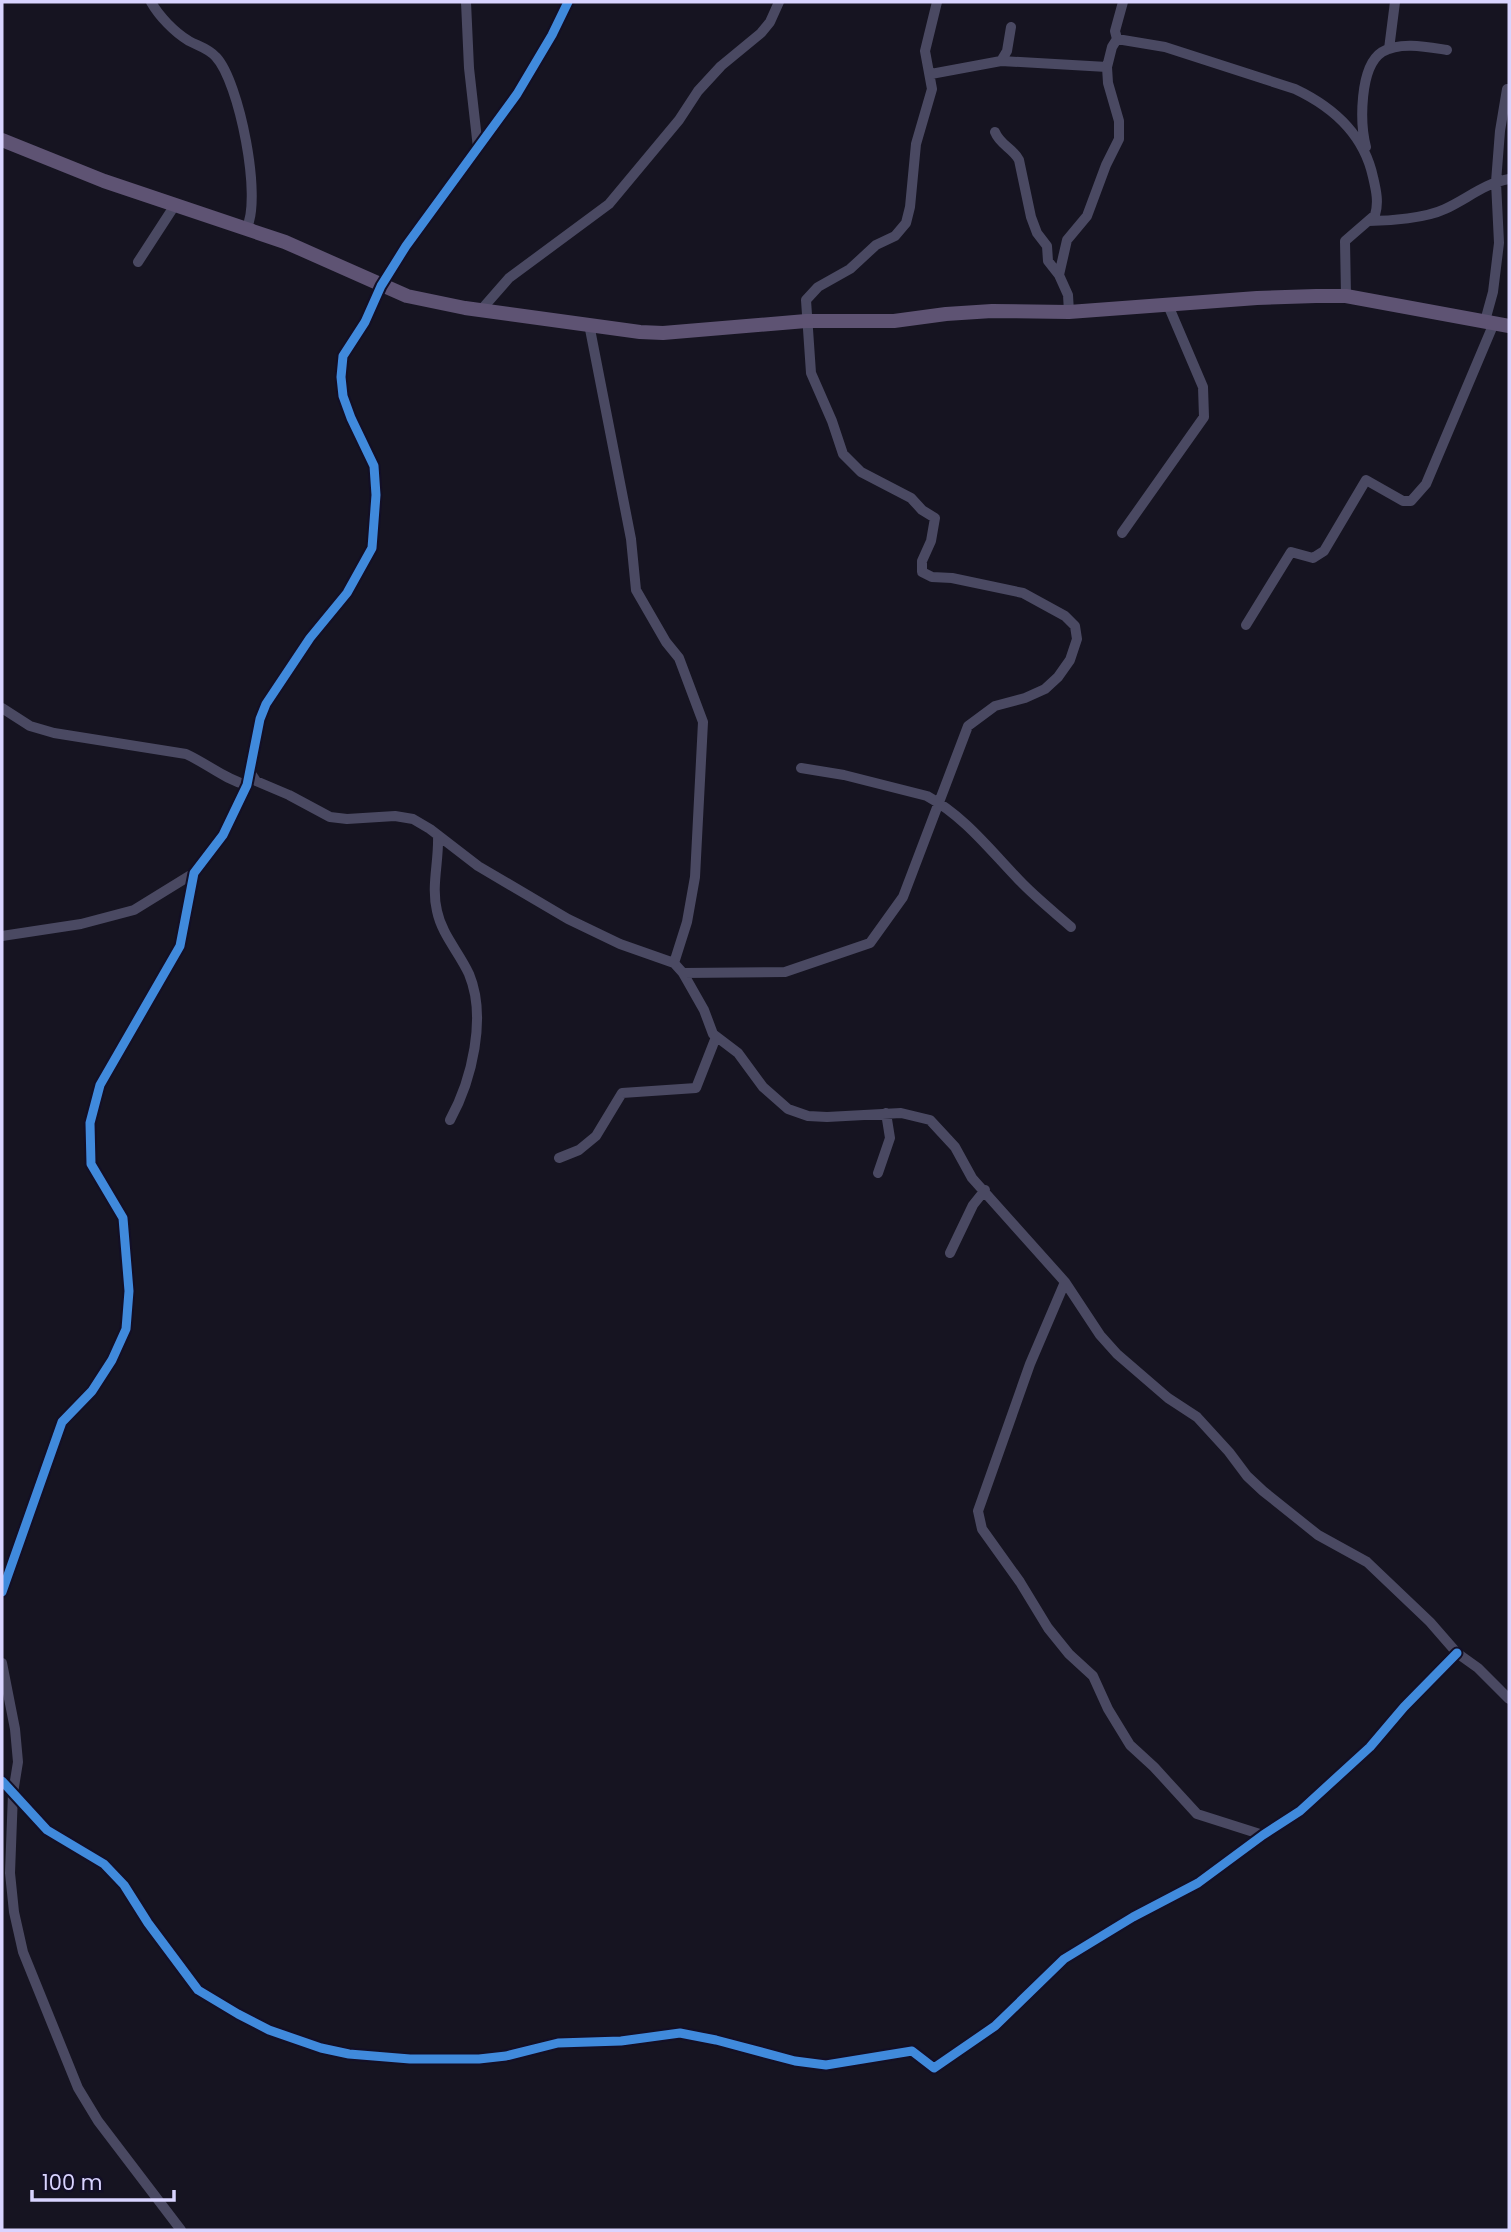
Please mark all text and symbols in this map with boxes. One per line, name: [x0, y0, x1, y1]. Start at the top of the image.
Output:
scale bar: [32, 2158, 173, 2202]
text: 100 m: [42, 2168, 102, 2197]

